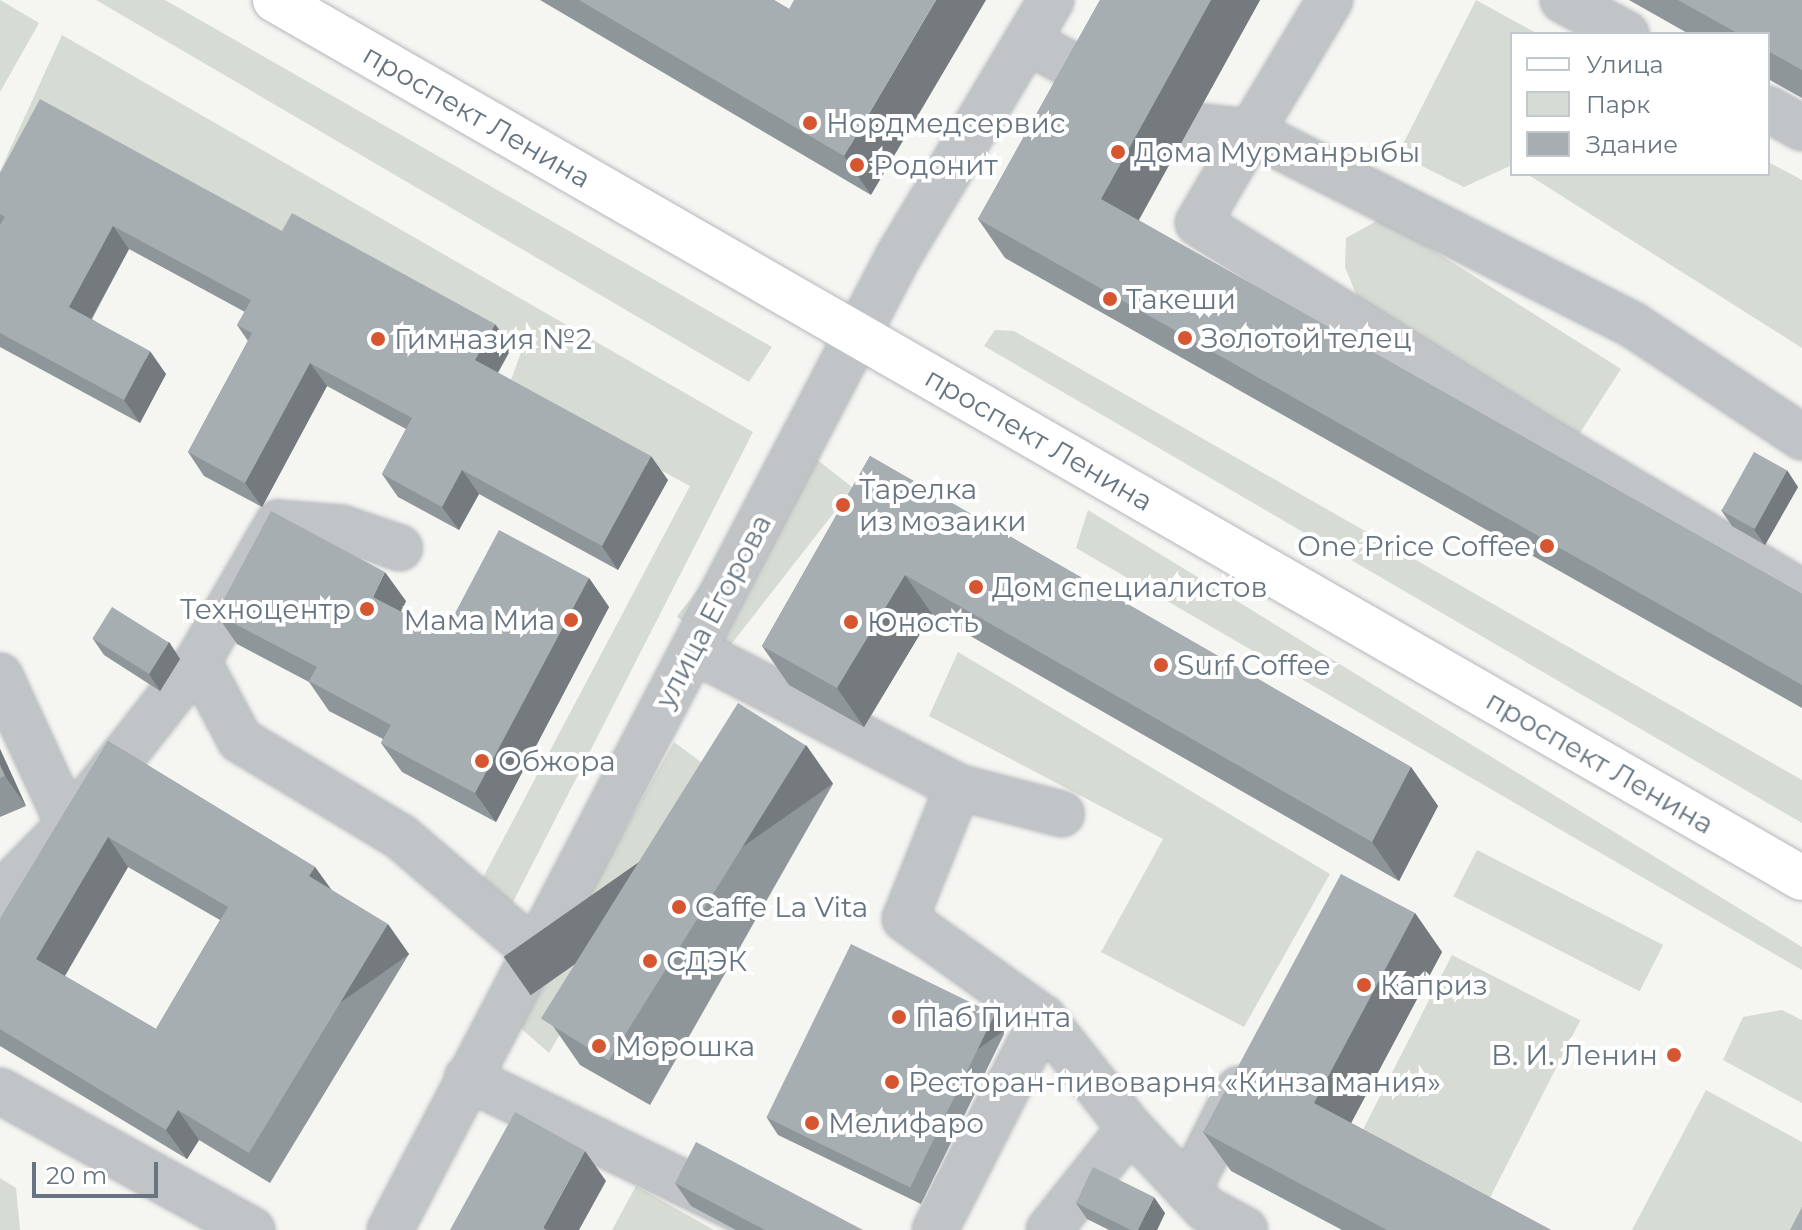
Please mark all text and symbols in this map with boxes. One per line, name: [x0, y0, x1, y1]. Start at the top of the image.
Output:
legend: [1510, 32, 1770, 176]
street label: проспект Ленина: [357, 37, 597, 195]
text: Улица: [1586, 50, 1664, 79]
text: Парк: [1586, 90, 1650, 119]
place label: Нордмедсервис: [826, 106, 1066, 140]
marker: Нордмедсервис: [801, 114, 819, 132]
text: Здание: [1586, 130, 1678, 159]
place label: Дома Мурманрыбы: [1134, 135, 1420, 169]
marker: Дома Мурманрыбы: [1109, 143, 1127, 161]
place label: Родонит: [873, 148, 998, 182]
marker: Родонит: [848, 156, 866, 174]
place label: Taкеши: [1126, 282, 1236, 316]
marker: Taкеши: [1101, 290, 1119, 308]
place label: Золотой телец: [1201, 321, 1412, 355]
place label: Гимназия №2: [394, 322, 592, 356]
marker: Золотой телец: [1176, 329, 1194, 347]
marker: Гимназия №2: [369, 330, 387, 348]
street label: проспект Ленина: [919, 360, 1159, 518]
place label: Тарелка из мозаики: [859, 472, 1027, 538]
marker: Тарелка из мозаики: [834, 496, 852, 514]
street label: улица Егорова: [648, 509, 778, 713]
place label: One Price Coffee: [1297, 529, 1531, 563]
marker: One Price Coffee: [1538, 537, 1556, 555]
place label: Дом специалистов: [992, 570, 1268, 604]
marker: Дом специалистов: [967, 578, 985, 596]
place label: Техноцентр: [180, 592, 351, 626]
marker: Техноцентр: [358, 600, 376, 618]
place label: Мама Миа: [403, 603, 555, 637]
place label: Юность: [867, 605, 979, 639]
marker: Мама Миа: [562, 611, 580, 629]
marker: Юность: [842, 613, 860, 631]
place label: Surf Coffee: [1177, 648, 1330, 682]
marker: Surf Coffee: [1152, 656, 1170, 674]
street label: проспект Ленина: [1480, 683, 1720, 841]
place label: Обжора: [498, 744, 616, 778]
marker: Обжора: [473, 752, 491, 770]
place label: Caffe La Vita: [695, 890, 868, 924]
marker: Caffe La Vita: [670, 898, 688, 916]
place label: СДЭК: [666, 944, 747, 978]
marker: СДЭК: [641, 952, 659, 970]
place label: Каприз: [1380, 968, 1488, 1002]
marker: Каприз: [1355, 976, 1373, 994]
place label: Паб Пинта: [915, 1000, 1071, 1034]
marker: Паб Пинта: [890, 1008, 908, 1026]
place label: Морошка: [615, 1029, 755, 1063]
marker: Морошка: [590, 1037, 608, 1055]
place label: В. И. Ленин: [1491, 1038, 1658, 1072]
marker: В. И. Ленин: [1665, 1046, 1683, 1064]
place label: Ресторан-пивоварня «Кинза мания»: [908, 1065, 1441, 1099]
marker: Ресторан-пивоварня «Кинза мания»: [883, 1073, 901, 1091]
place label: Мелифаро: [828, 1106, 984, 1140]
marker: Мелифаро: [803, 1114, 821, 1132]
scale bar: [36, 1146, 162, 1196]
text: 20 m: [46, 1161, 107, 1190]

